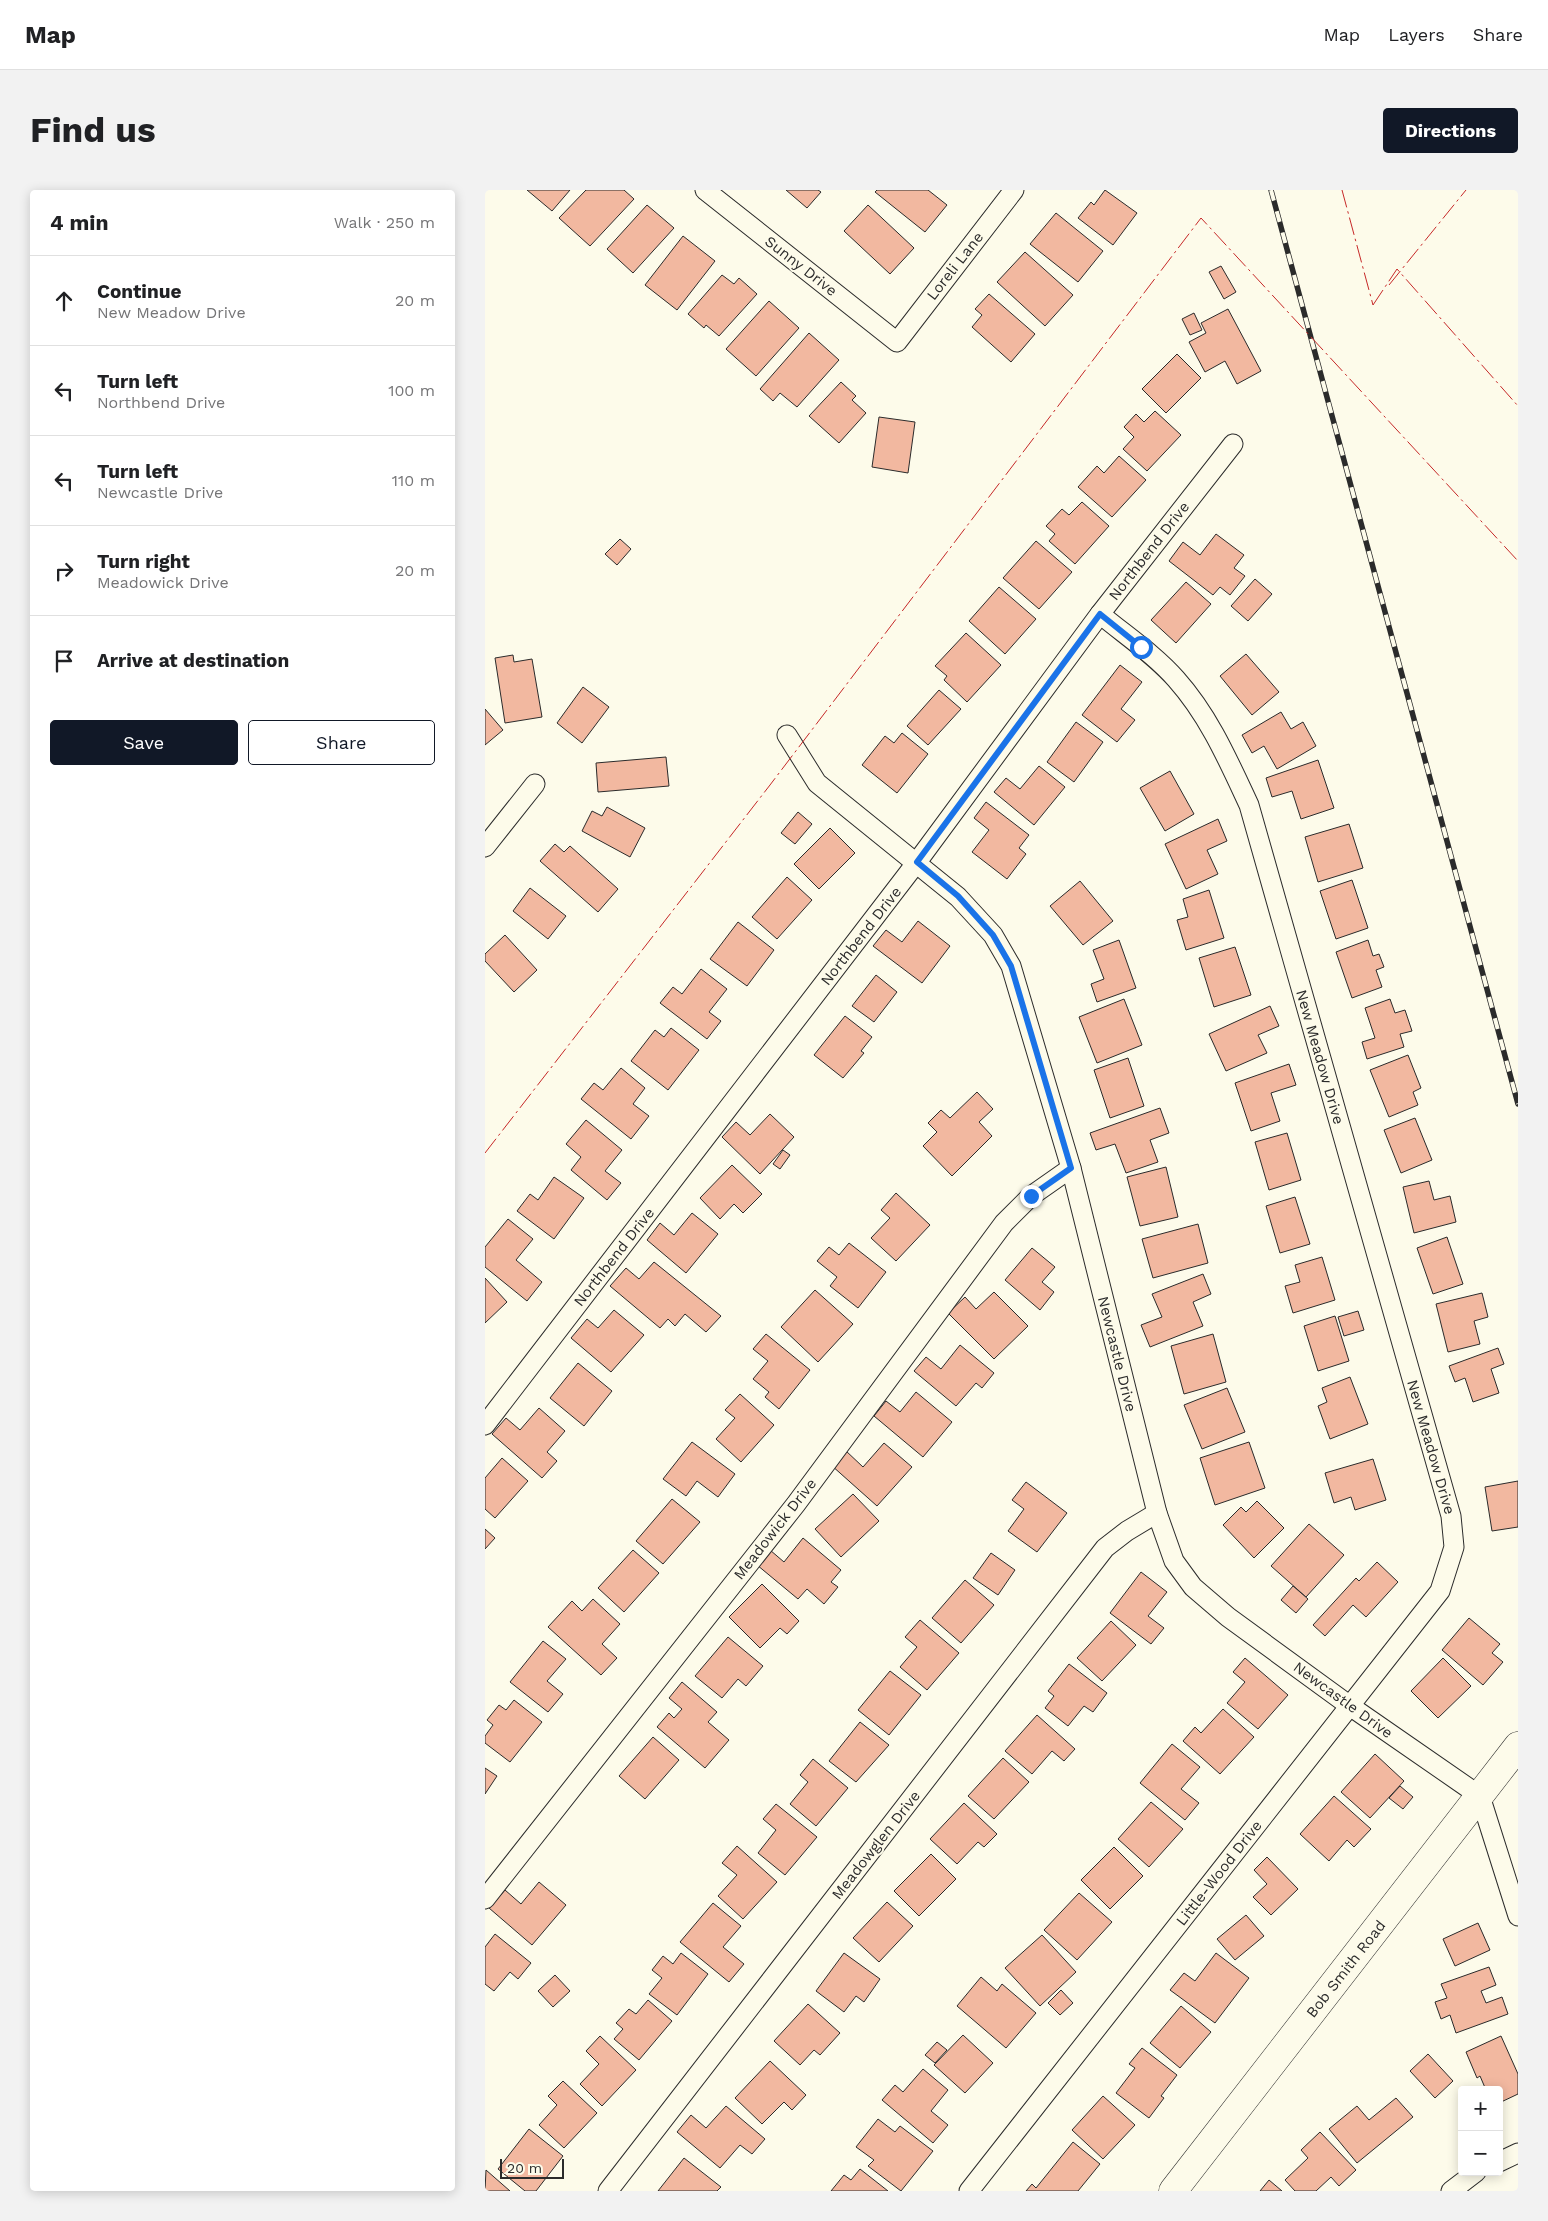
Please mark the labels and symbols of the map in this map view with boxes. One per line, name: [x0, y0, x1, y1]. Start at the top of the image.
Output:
street label: Loreli Lane: [923, 228, 987, 304]
street label: Sunny Drive: [761, 232, 841, 300]
street label: Northbend Drive: [1105, 498, 1193, 604]
route start: [1130, 636, 1153, 659]
street label: Northbend Drive: [817, 883, 905, 989]
street label: New Meadow Drive: [1292, 988, 1348, 1126]
route end: [1020, 1185, 1043, 1208]
street label: Northbend Drive: [570, 1204, 658, 1310]
street label: Newcastle Drive: [1094, 1294, 1140, 1414]
street label: New Meadow Drive: [1403, 1378, 1459, 1516]
street label: Meadowick Drive: [730, 1475, 820, 1583]
street label: Newcastle Drive: [1290, 1658, 1396, 1742]
street label: Meadowglen Drive: [828, 1787, 924, 1903]
street label: Little-Wood Drive: [1172, 1817, 1266, 1929]
street label: Bob Smith Road: [1302, 1917, 1390, 2021]
scale bar: [500, 2156, 564, 2179]

